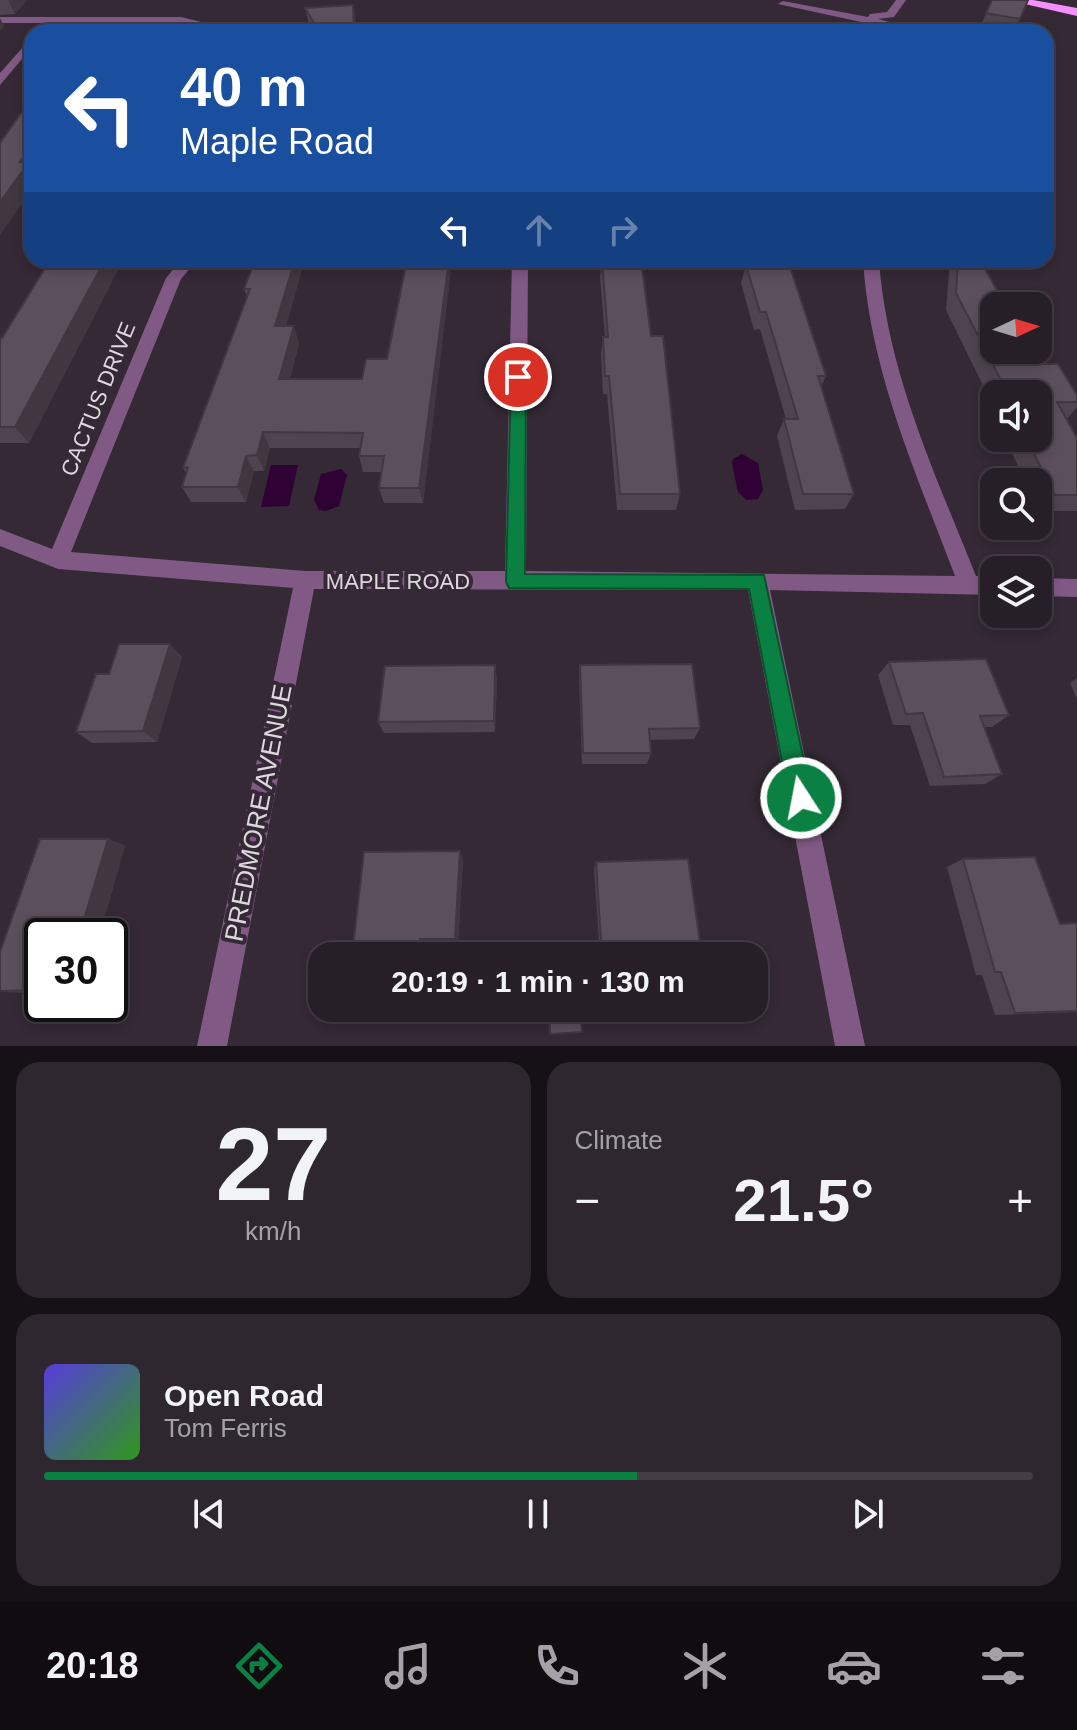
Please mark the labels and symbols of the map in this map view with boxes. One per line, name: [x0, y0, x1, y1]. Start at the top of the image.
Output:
north arrow: [980, 292, 1052, 364]
street label: CACTUS DRIVE: [56, 318, 140, 480]
pin: [484, 343, 552, 411]
street label: MAPLE ROAD: [326, 569, 470, 594]
street label: PREDMORE AVENUE: [218, 682, 298, 944]
position arrow: [759, 756, 843, 840]
speed limit sign: 30: [24, 918, 128, 1022]

